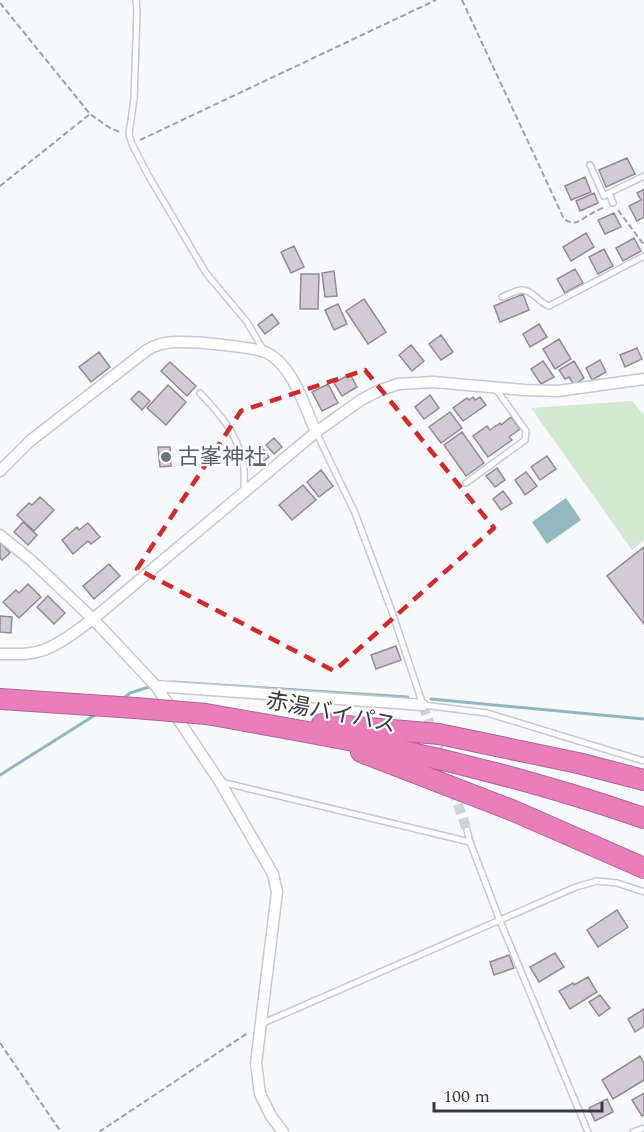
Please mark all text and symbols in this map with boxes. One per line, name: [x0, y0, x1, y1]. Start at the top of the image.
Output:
place label: 古峯神社: [178, 441, 266, 474]
marker: 古峯神社: [159, 450, 173, 464]
street label: 赤湯バイパス: [263, 684, 399, 742]
scale bar: [434, 1075, 602, 1113]
text: 100 m: [443, 1083, 490, 1110]

